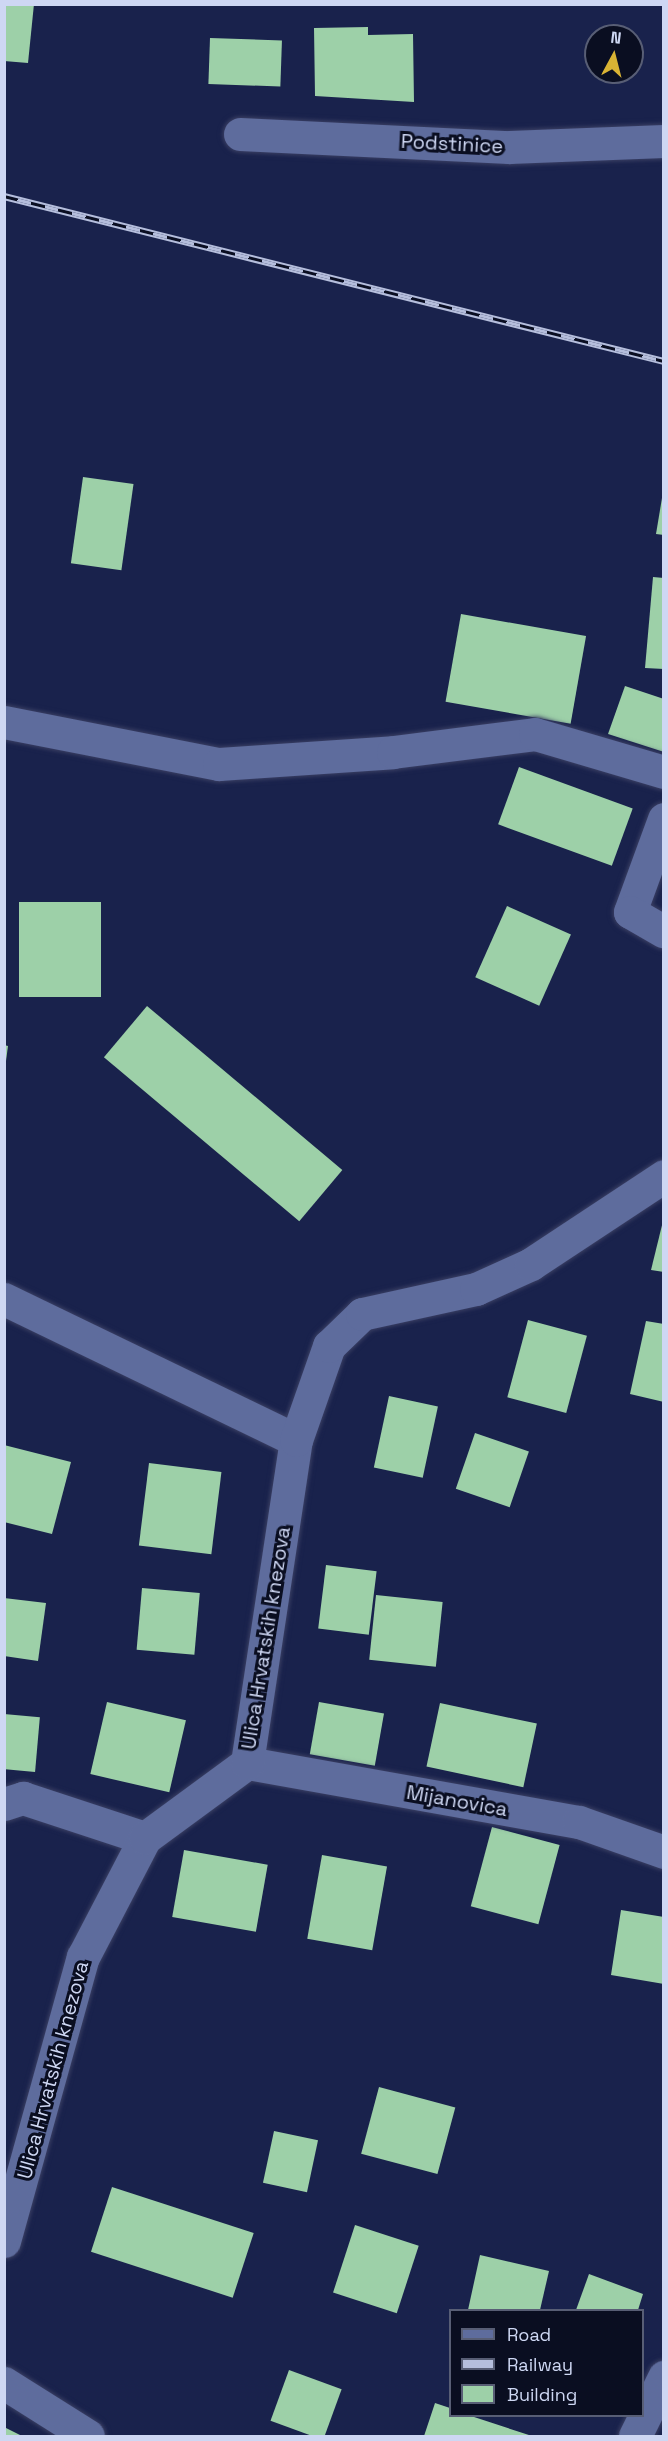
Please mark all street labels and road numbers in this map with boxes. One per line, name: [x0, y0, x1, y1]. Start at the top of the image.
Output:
street label: Podstinice: [400, 129, 504, 159]
street label: Ulica Hrvatskih knezova: [237, 1525, 295, 1751]
street label: Mijanovica: [405, 1780, 509, 1822]
street label: Ulica Hrvatskih knezova: [12, 1958, 94, 2182]

